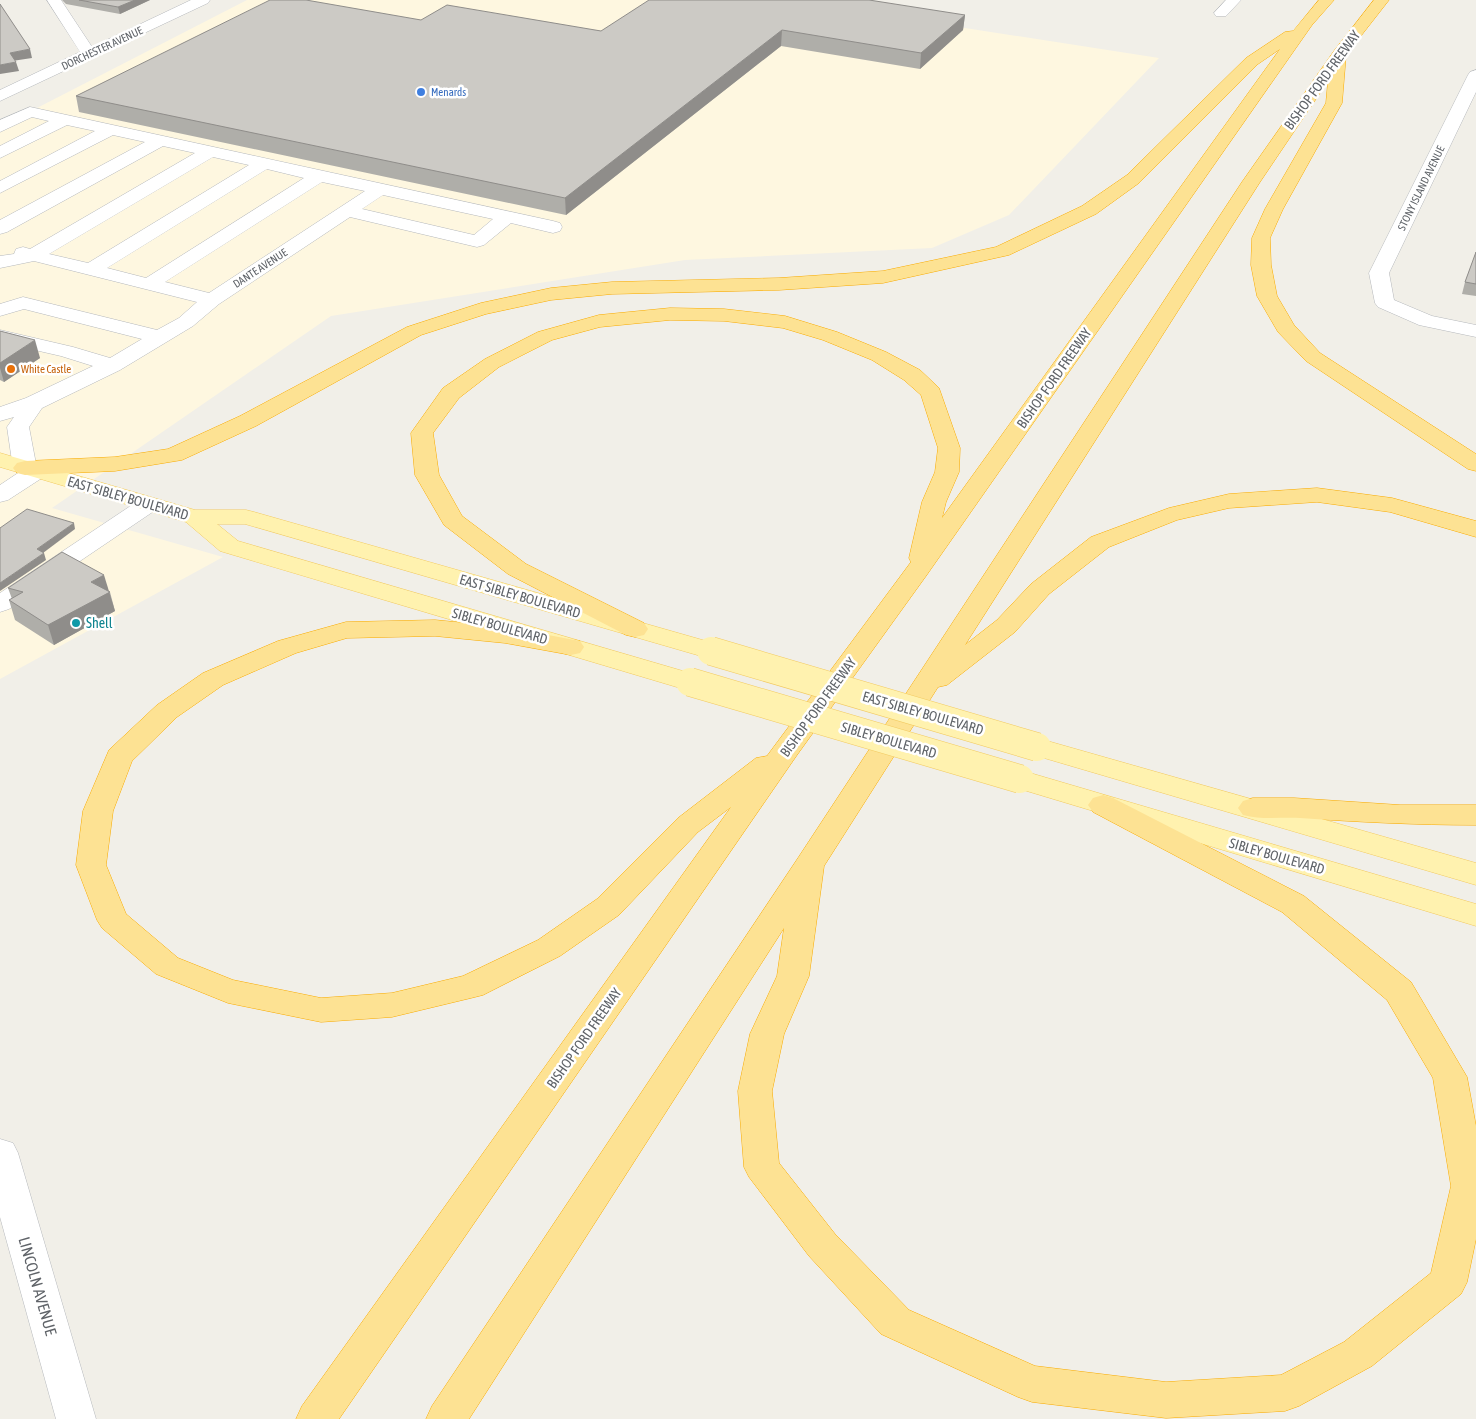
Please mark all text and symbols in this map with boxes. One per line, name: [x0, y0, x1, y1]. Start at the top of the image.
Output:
street label: DORCHESTER AVENUE: [60, 24, 145, 72]
street label: BISHOP FORD FREEWAY: [1281, 27, 1364, 133]
marker: Menards: [415, 86, 427, 98]
place label: Menards: [431, 86, 466, 98]
street label: STONY ISLAND AVENUE: [1395, 143, 1447, 232]
street label: DANTE AVENUE: [231, 246, 290, 290]
street label: BISHOP FORD FREEWAY: [1013, 324, 1095, 431]
marker: White Castle: [5, 363, 17, 375]
place label: White Castle: [21, 363, 71, 375]
street label: EAST SIBLEY BOULEVARD: [66, 473, 190, 523]
street label: EAST SIBLEY BOULEVARD: [458, 571, 582, 621]
street label: SIBLEY BOULEVARD: [451, 605, 550, 647]
place label: Shell: [86, 615, 113, 631]
marker: Shell: [70, 617, 82, 629]
street label: BISHOP FORD FREEWAY: [777, 654, 860, 760]
street label: EAST SIBLEY BOULEVARD: [861, 688, 985, 738]
street label: SIBLEY BOULEVARD: [840, 719, 939, 761]
street label: SIBLEY BOULEVARD: [1228, 835, 1327, 877]
street label: BISHOP FORD FREEWAY: [543, 984, 625, 1091]
street label: LINCOLN AVENUE: [15, 1235, 61, 1338]

